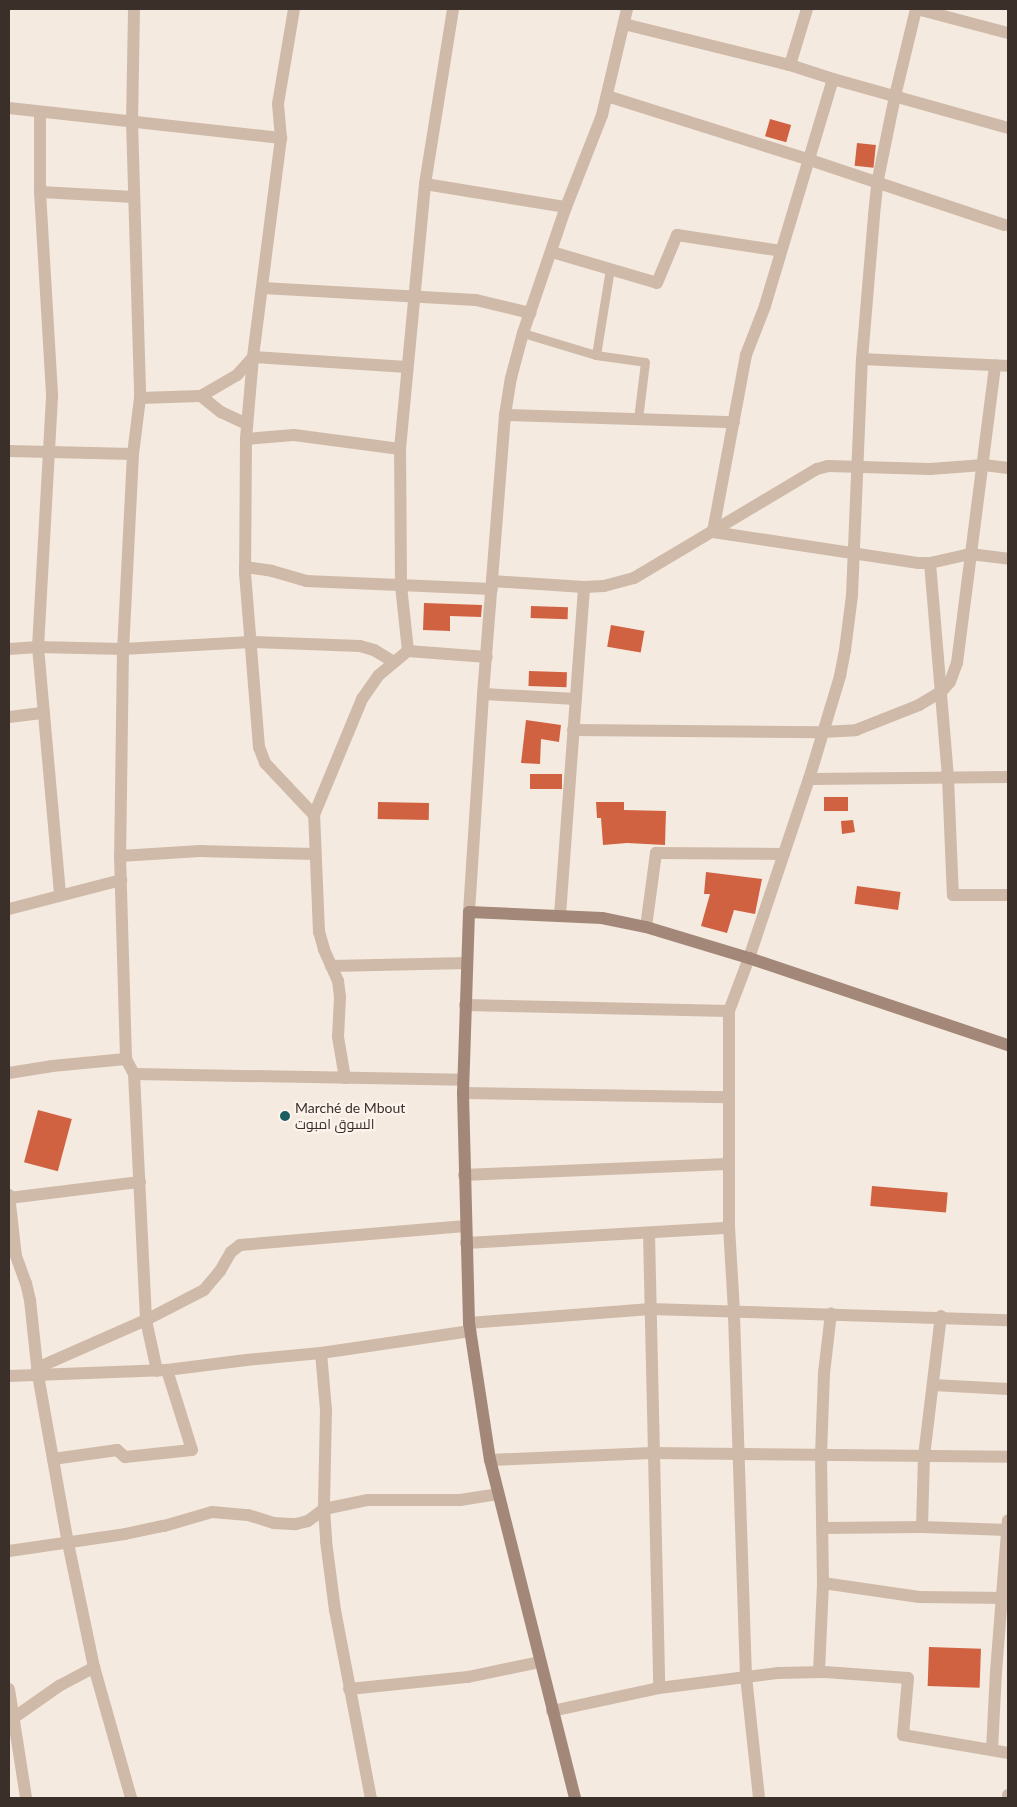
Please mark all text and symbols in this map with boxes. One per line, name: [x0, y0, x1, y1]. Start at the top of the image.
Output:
place label: Marché de Mbout السوق امبوت: [295, 1100, 405, 1132]
marker: Marché de Mbout السوق امبوت: [279, 1110, 291, 1122]

